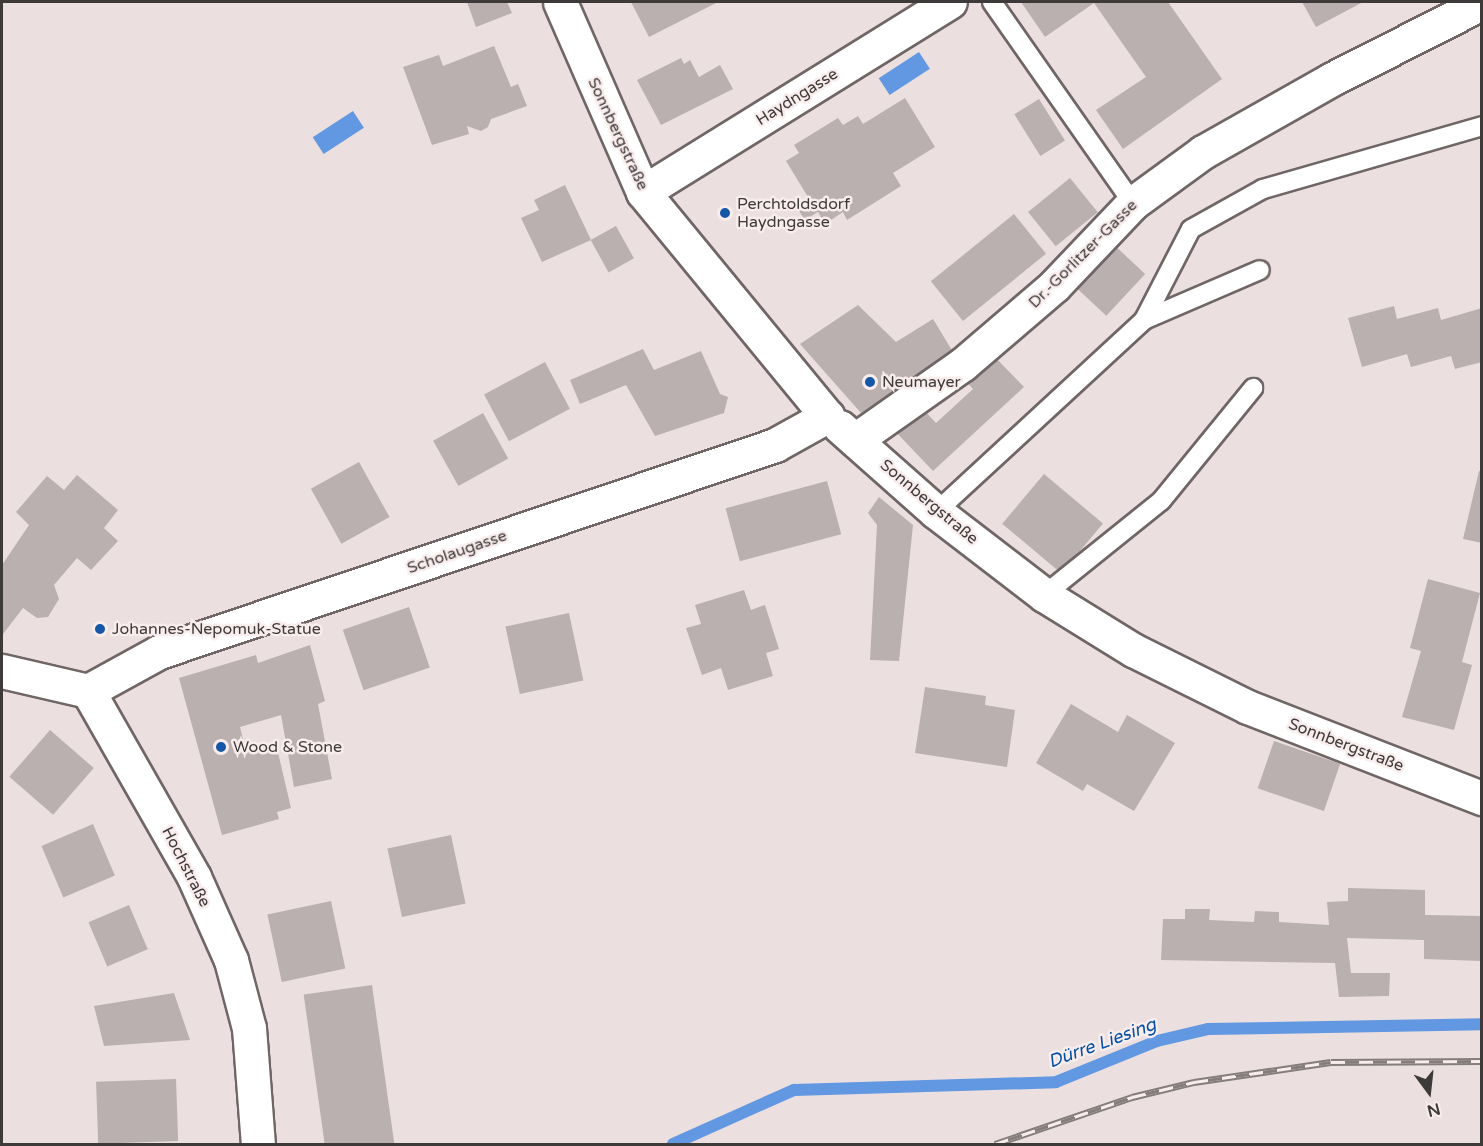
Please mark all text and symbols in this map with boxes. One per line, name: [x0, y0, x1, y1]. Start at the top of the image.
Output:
street label: Haydngasse: [753, 64, 841, 130]
street label: Sonnbergstraße: [584, 75, 652, 193]
place label: Perchtoldsdorf Haydngasse: [737, 194, 850, 232]
street label: Dr.-Gorlitzer-Gasse: [1025, 196, 1141, 312]
marker: Perchtoldsdorf Haydngasse: [718, 206, 732, 220]
place label: Neumayer: [882, 372, 961, 392]
marker: Neumayer: [863, 375, 877, 389]
street label: Sonnbergstraße: [876, 455, 982, 549]
street label: Scholaugasse: [405, 526, 509, 578]
place label: Johannes-Nepomuk-Statue: [112, 619, 321, 639]
marker: Johannes-Nepomuk-Statue: [93, 622, 107, 636]
street label: Sonnbergstraße: [1286, 714, 1406, 776]
place label: Wood & Stone: [233, 737, 342, 757]
marker: Wood & Stone: [214, 740, 228, 754]
street label: Hochstraße: [158, 824, 214, 910]
water label: Dürre Liesing: [1045, 1013, 1159, 1073]
north arrow: [1399, 1062, 1459, 1122]
text: N: [1425, 1098, 1442, 1121]

